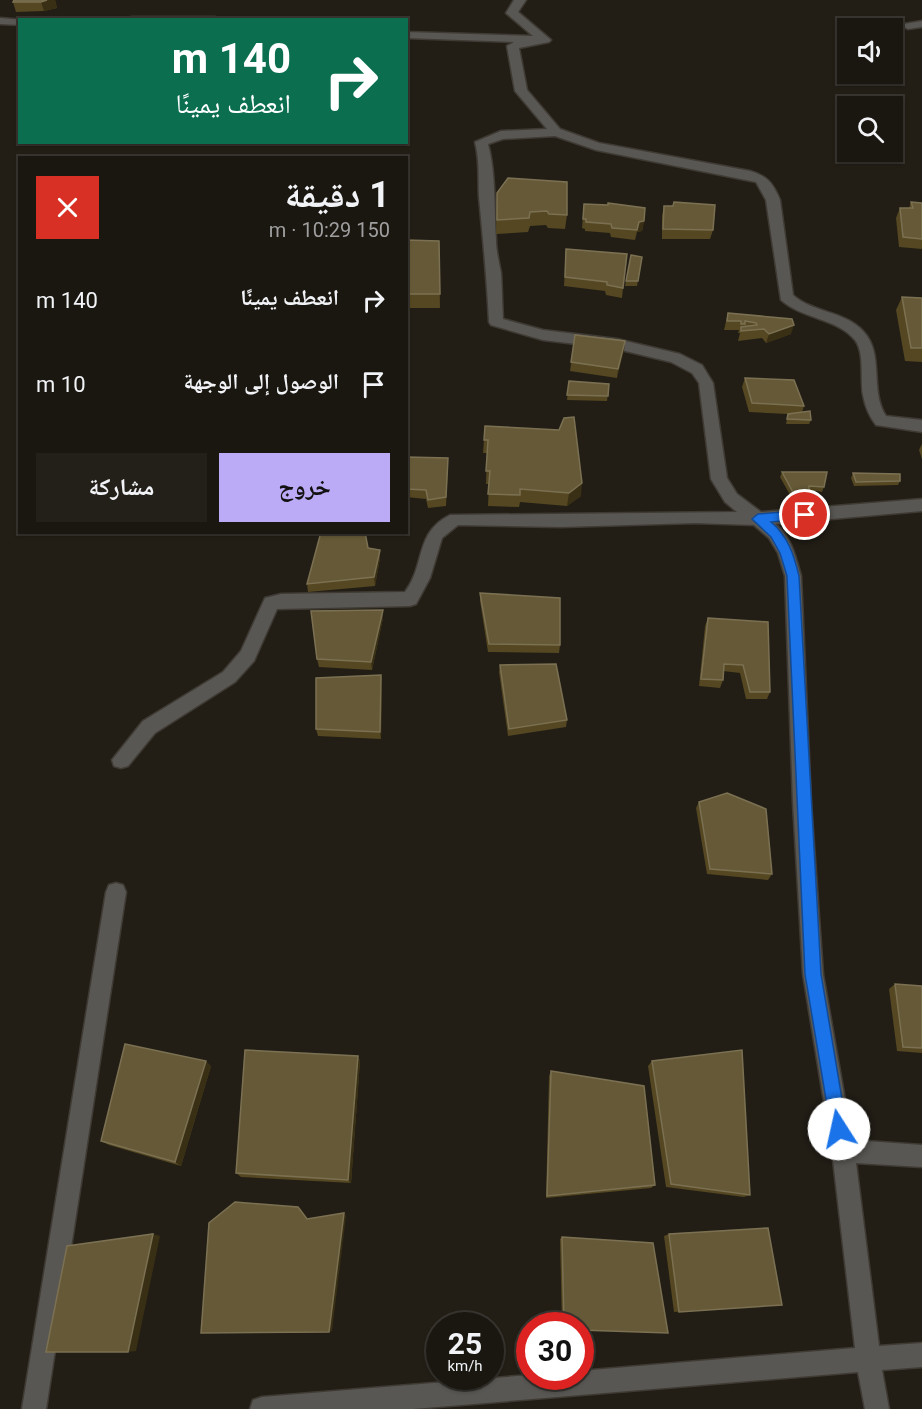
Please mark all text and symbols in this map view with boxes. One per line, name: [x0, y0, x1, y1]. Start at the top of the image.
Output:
map controls: [837, 18, 903, 162]
button: sound: [837, 18, 903, 84]
text: 140 m: [172, 34, 291, 83]
icon: right: [312, 42, 390, 120]
text: انعطف يمينًا: [175, 88, 291, 120]
button: search: [837, 96, 903, 162]
text: 1 دقيقة: [285, 174, 390, 216]
button: close: [36, 176, 99, 239]
text: 150 m · 10:29: [269, 218, 390, 242]
icon: right: [357, 284, 390, 317]
text: انعطف يمينًا: [240, 285, 339, 310]
text: 140 m: [36, 288, 98, 313]
icon: arrive: [357, 368, 390, 401]
text: الوصول إلى الوجهة: [183, 369, 339, 394]
text: 10 m: [36, 372, 86, 397]
button: مشاركة: [36, 453, 207, 522]
button: خروج: [219, 453, 390, 522]
pin: [779, 489, 830, 540]
icon: arrive: [788, 498, 821, 531]
position arrow: [807, 1097, 871, 1161]
speed limit sign: 30: [516, 1312, 594, 1390]
text: 25: [448, 1326, 482, 1361]
text: km/h: [447, 1357, 483, 1375]

